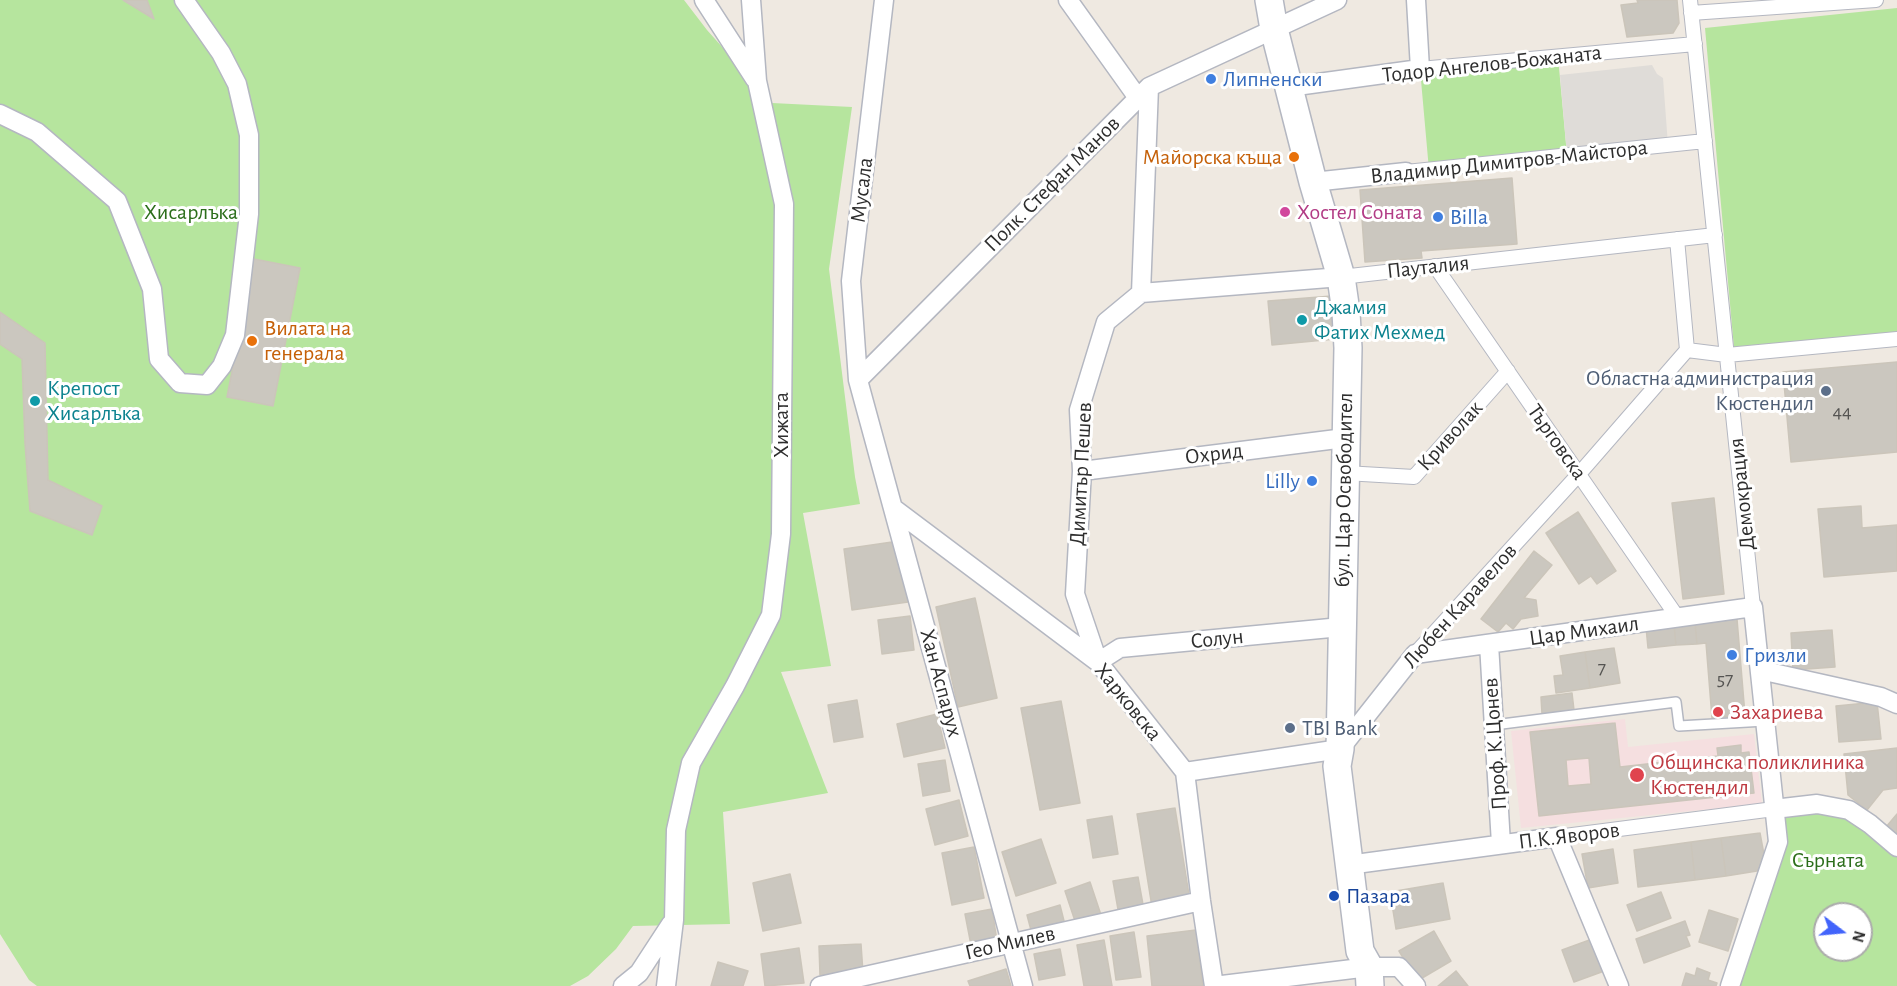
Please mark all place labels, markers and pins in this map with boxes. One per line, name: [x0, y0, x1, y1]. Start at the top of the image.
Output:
place label: Липненски: [1223, 66, 1323, 92]
marker: Липненски: [1204, 72, 1218, 86]
place label: Майорска къща: [1143, 144, 1282, 170]
marker: Майорска къща: [1287, 150, 1301, 164]
place label: Хостел Соната: [1297, 199, 1423, 225]
place label: Billa: [1450, 204, 1488, 230]
marker: Хостел Соната: [1278, 205, 1292, 219]
marker: Billa: [1431, 210, 1445, 224]
place label: Джамия Фатих Мехмед: [1314, 294, 1445, 346]
marker: Джамия Фатих Мехмед: [1295, 313, 1309, 327]
place label: Вилата на генерала: [264, 315, 351, 366]
marker: Вилата на генерала: [245, 334, 259, 348]
place label: Областна администрация Кюстендил: [1586, 365, 1814, 416]
place label: Крепост Хисарлъка: [47, 375, 141, 427]
marker: Областна администрация Кюстендил: [1819, 384, 1833, 398]
marker: Крепост Хисарлъка: [28, 394, 42, 408]
place label: Lilly: [1265, 468, 1300, 494]
marker: Lilly: [1305, 474, 1319, 488]
place label: Гризли: [1744, 642, 1807, 668]
marker: Гризли: [1725, 648, 1739, 662]
place label: Захариева: [1730, 699, 1824, 725]
marker: Захариева: [1711, 705, 1725, 719]
place label: TBI Bank: [1302, 715, 1377, 741]
marker: TBI Bank: [1283, 721, 1297, 735]
place label: Общинска поликлиника Кюстендил: [1650, 749, 1864, 800]
marker: Общинска поликлиника Кюстендил: [1628, 766, 1646, 784]
place label: Пазара: [1346, 883, 1410, 909]
marker: Пазара: [1327, 889, 1341, 903]

